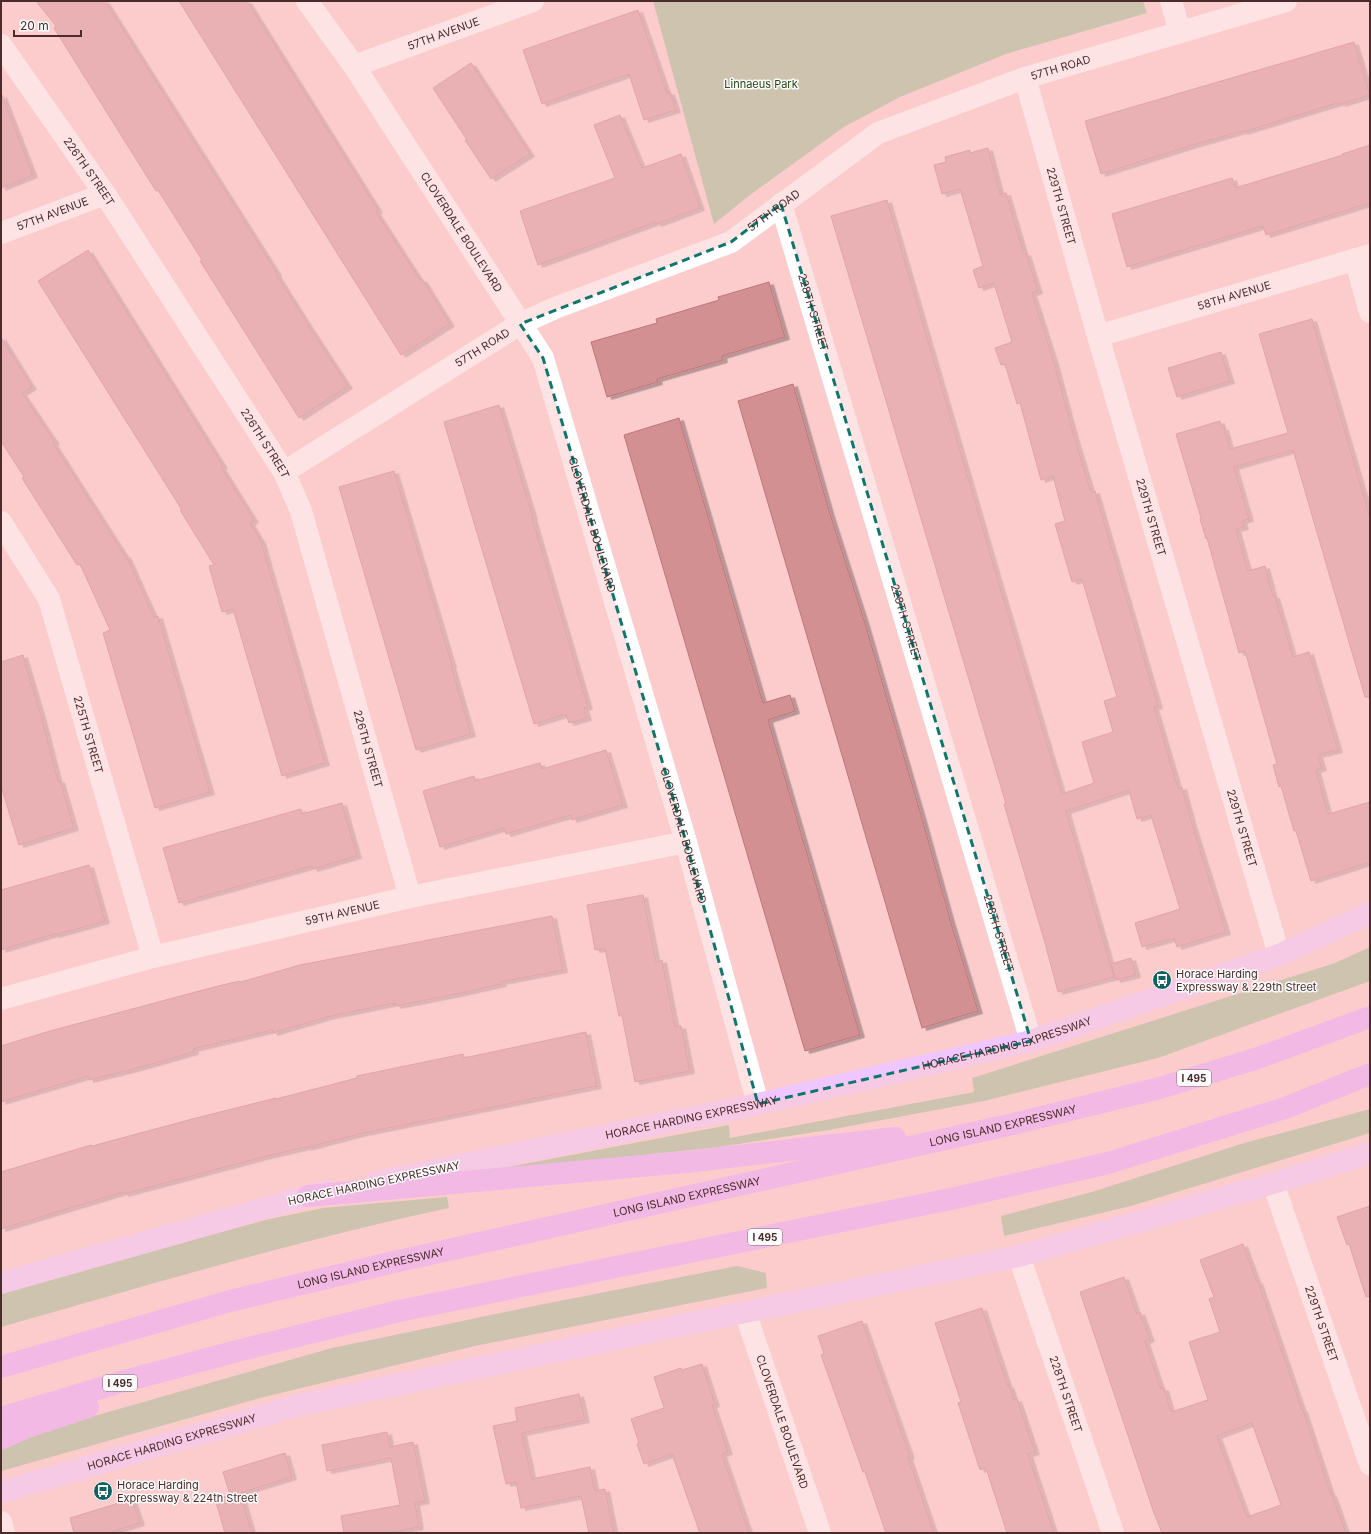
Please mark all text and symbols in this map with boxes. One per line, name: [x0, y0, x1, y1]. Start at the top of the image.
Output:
scale bar: [14, 12, 81, 38]
street label: 57TH AVENUE: [405, 14, 481, 53]
text: 20 m: [20, 18, 49, 33]
street label: 57TH ROAD: [1029, 52, 1092, 83]
park label: Linnaeus Park: [724, 77, 798, 91]
street label: 226TH STREET: [60, 134, 118, 208]
street label: 229TH STREET: [1044, 165, 1079, 247]
street label: CLOVERDALE BOULEVARD: [417, 169, 506, 295]
street label: 57TH ROAD: [744, 186, 803, 235]
street label: 57TH AVENUE: [15, 194, 90, 233]
street label: 228TH STREET: [795, 272, 832, 353]
street label: 58TH AVENUE: [1196, 278, 1273, 313]
street label: 57TH ROAD: [452, 325, 512, 370]
street label: 226TH STREET: [238, 406, 293, 480]
street label: CLOVERDALE BOULEVARD: [566, 455, 619, 594]
street label: 229TH STREET: [1133, 477, 1169, 558]
street label: 228TH STREET: [888, 582, 924, 663]
street label: 225TH STREET: [71, 694, 106, 775]
street label: 226TH STREET: [351, 708, 386, 789]
street label: CLOVERDALE BOULEVARD: [657, 766, 710, 905]
street label: 229TH STREET: [1224, 788, 1260, 869]
street label: 228TH STREET: [981, 893, 1017, 974]
street label: 59TH AVENUE: [304, 897, 381, 928]
place label: Horace Harding Expressway & 229th Street: [1176, 967, 1317, 994]
bus stop icon: Horace Harding Expressway & 229th Street: [1151, 969, 1173, 991]
street label: HORACE HARDING EXPRESSWAY: [920, 1013, 1094, 1073]
road number: I 495: [1177, 1070, 1211, 1086]
street label: HORACE HARDING EXPRESSWAY: [604, 1093, 779, 1142]
street label: LONG ISLAND EXPRESSWAY: [928, 1102, 1079, 1149]
street label: HORACE HARDING EXPRESSWAY: [287, 1158, 462, 1208]
street label: LONG ISLAND EXPRESSWAY: [612, 1173, 762, 1220]
road number: I 495: [748, 1229, 782, 1245]
street label: LONG ISLAND EXPRESSWAY: [296, 1244, 446, 1292]
street label: 229TH STREET: [1302, 1284, 1341, 1364]
street label: CLOVERDALE BOULEVARD: [753, 1353, 812, 1491]
street label: 228TH STREET: [1046, 1354, 1085, 1435]
road number: I 495: [103, 1375, 137, 1391]
street label: HORACE HARDING EXPRESSWAY: [86, 1411, 259, 1473]
place label: Horace Harding Expressway & 224th Street: [117, 1478, 258, 1505]
bus stop icon: Horace Harding Expressway & 224th Street: [92, 1480, 114, 1502]

